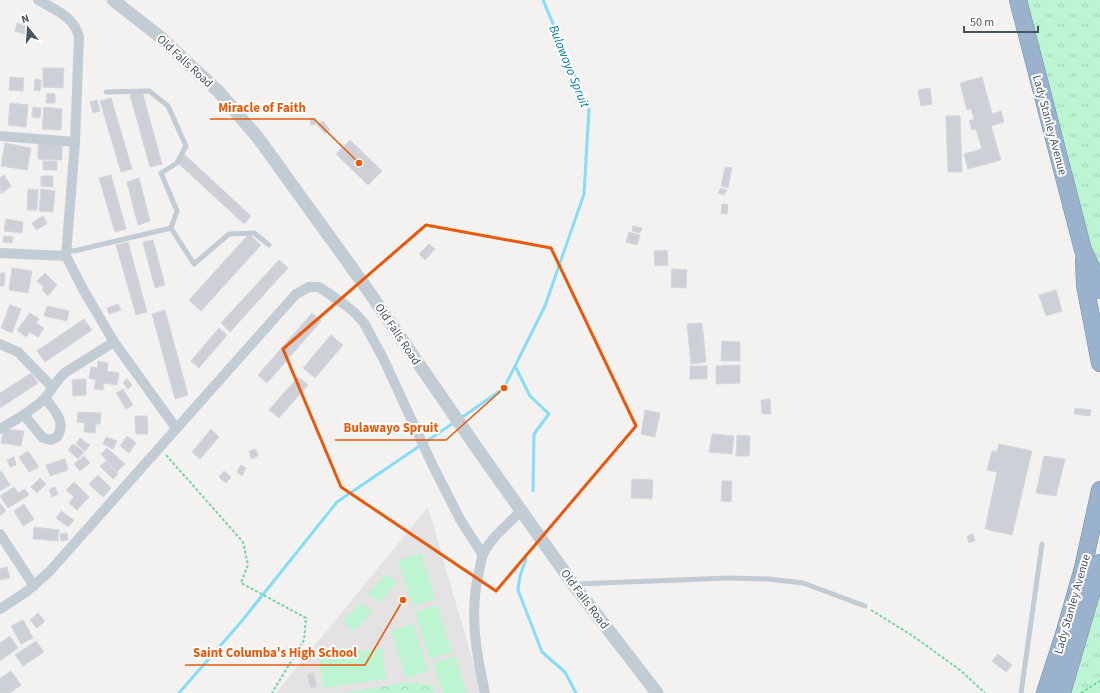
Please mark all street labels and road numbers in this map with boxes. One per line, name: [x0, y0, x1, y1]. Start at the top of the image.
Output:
street label: Old Falls Road: [153, 31, 216, 92]
street label: Lady Stanley Avenue: [1028, 73, 1071, 177]
street label: Old Falls Road: [371, 300, 424, 368]
street label: Lady Stanley Avenue: [1050, 552, 1095, 656]
street label: Old Falls Road: [556, 566, 613, 633]

